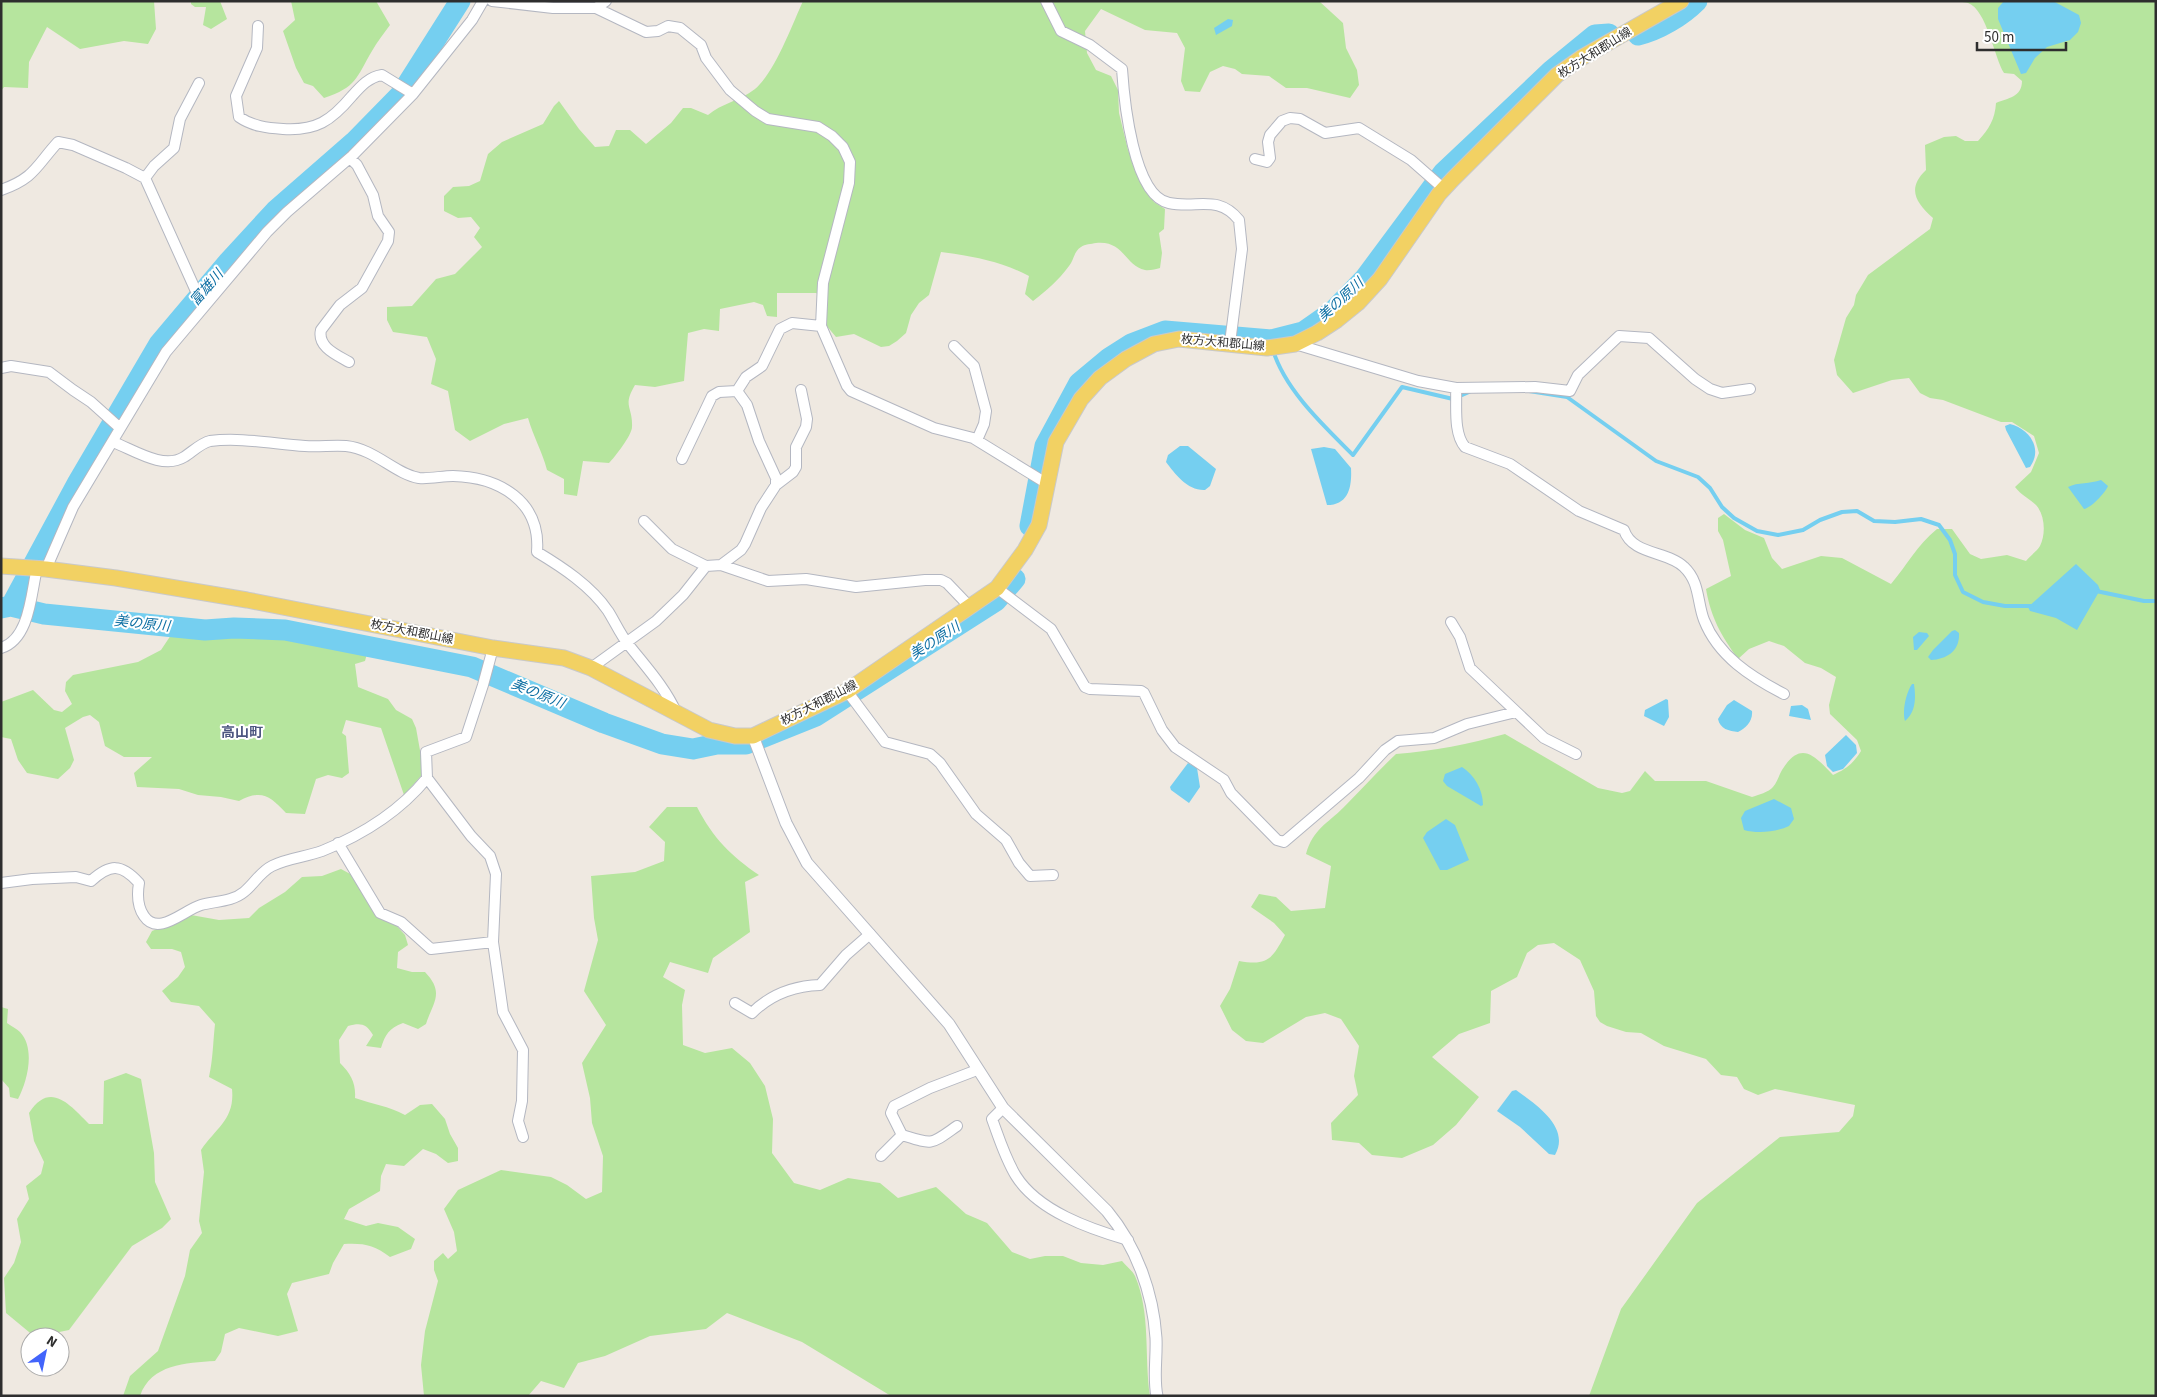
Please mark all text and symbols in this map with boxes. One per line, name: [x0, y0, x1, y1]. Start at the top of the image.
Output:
scale bar: [1977, 20, 2066, 52]
street label: 枚方大和郡山線: [1555, 24, 1635, 82]
text: 50 m: [1984, 27, 2014, 48]
water label: 富雄川: [186, 264, 230, 310]
water label: 美の原川: [1314, 272, 1370, 326]
street label: 枚方大和郡山線: [1180, 331, 1266, 355]
water label: 美の原川: [113, 611, 173, 637]
street label: 枚方大和郡山線: [369, 616, 455, 648]
water label: 美の原川: [906, 616, 966, 665]
water label: 美の原川: [508, 674, 570, 715]
street label: 枚方大和郡山線: [778, 676, 860, 730]
district label: 高山町: [221, 723, 263, 743]
north arrow: [20, 1327, 70, 1377]
text: N: [42, 1331, 61, 1353]

